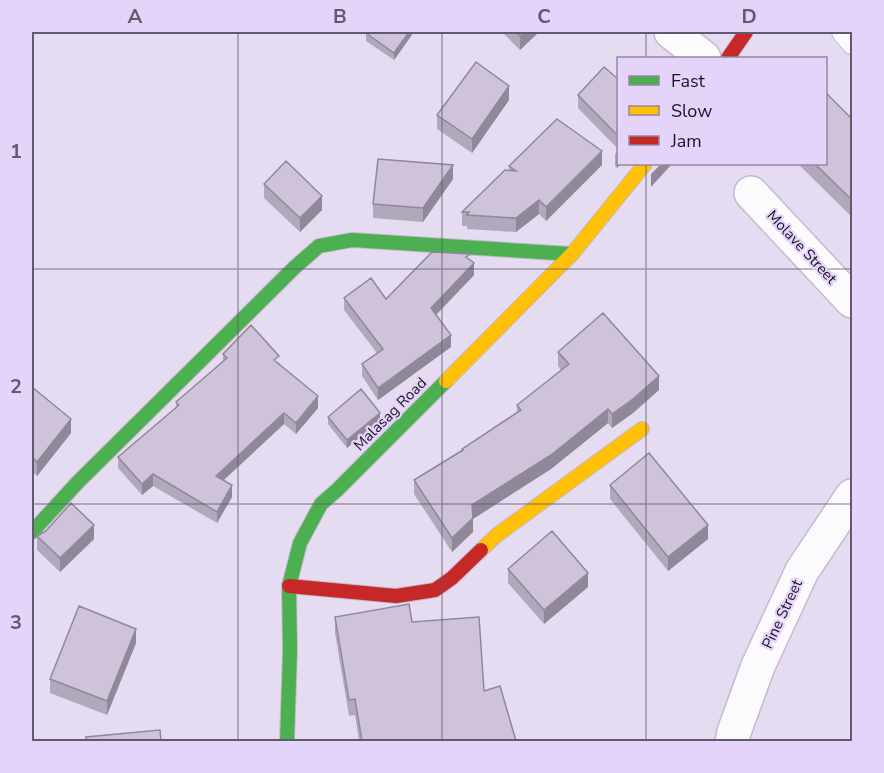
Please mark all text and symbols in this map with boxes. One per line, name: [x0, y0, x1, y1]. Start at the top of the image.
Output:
text: A: [128, 3, 143, 30]
text: B: [333, 3, 347, 30]
text: C: [537, 3, 551, 30]
text: D: [741, 3, 757, 30]
legend: [617, 57, 827, 165]
text: Fast: [671, 69, 706, 93]
text: Slow: [671, 99, 712, 123]
text: Jam: [670, 129, 702, 153]
text: 1: [10, 138, 22, 165]
street label: Molave Street: [763, 206, 842, 289]
text: 2: [10, 373, 22, 400]
street label: Malasag Road: [349, 373, 431, 455]
street label: Pine Street: [757, 575, 807, 652]
text: 3: [10, 609, 22, 636]

